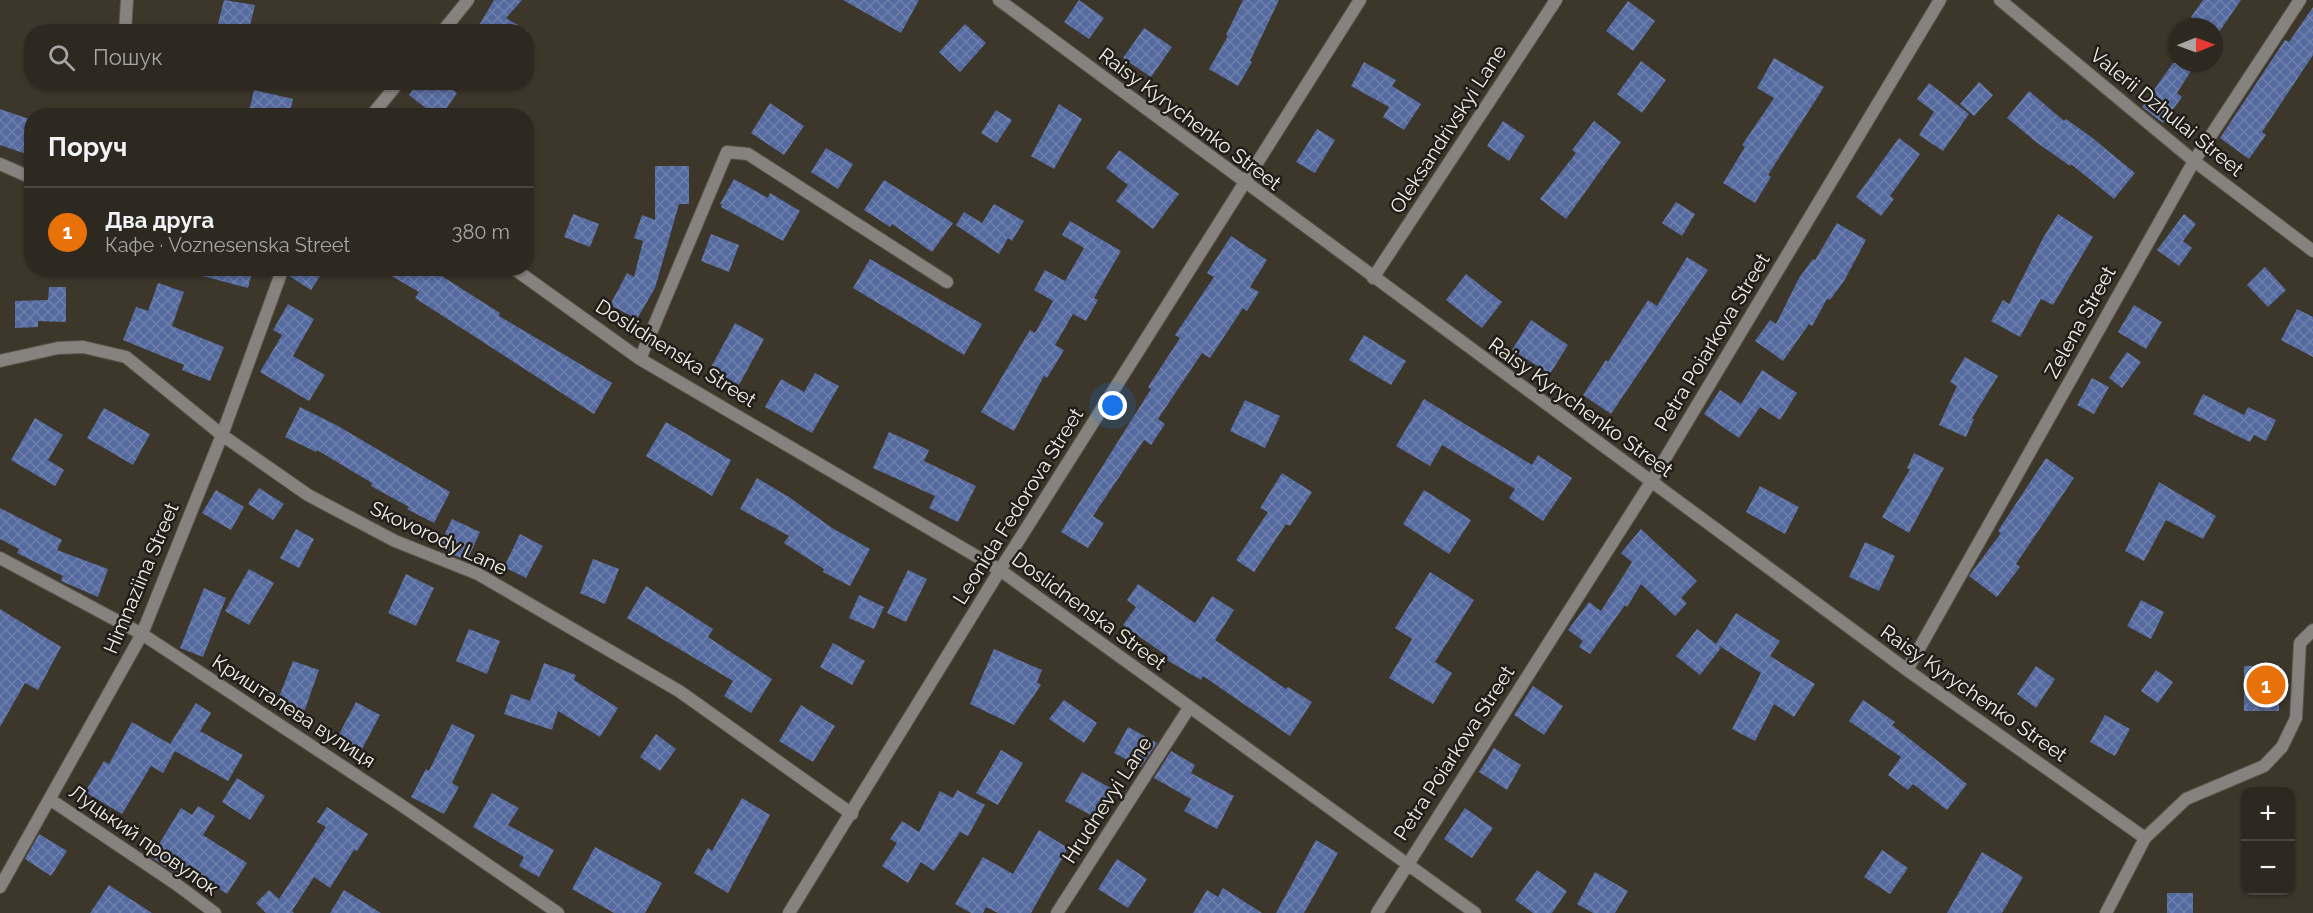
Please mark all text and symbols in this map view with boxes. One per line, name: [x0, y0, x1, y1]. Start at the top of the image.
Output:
north arrow: [2169, 18, 2223, 72]
search box: [24, 24, 534, 90]
street label: Oleksandrivskyi Lane: [1385, 40, 1512, 218]
icon: search: [45, 41, 78, 74]
street label: Raisy Kyrychenko Street: [1094, 43, 1286, 196]
street label: Valerii Dzhulai Street: [2085, 43, 2249, 181]
text: Пошук: [93, 44, 163, 70]
text: Поруч: [48, 132, 127, 162]
text: Два друга: [105, 207, 214, 233]
text: 1: [63, 220, 72, 244]
text: 380 m: [452, 220, 510, 244]
text: Кафе · Voznesenska Street: [105, 233, 350, 257]
street label: Petra Poiarkova Street: [1649, 248, 1775, 435]
street label: Zelena Street: [2039, 262, 2121, 382]
street label: Doslidnenska Street: [591, 294, 761, 412]
street label: Raisy Kyrychenko Street: [1484, 332, 1678, 482]
your location: [1098, 391, 1127, 420]
street label: Leonida Fedorova Street: [948, 403, 1088, 609]
street label: Skovorody Lane: [367, 496, 512, 580]
street label: Himnaziina Street: [98, 499, 184, 657]
street label: Doslidnenska Street: [1007, 547, 1171, 675]
street label: Raisy Kyrychenko Street: [1876, 619, 2072, 767]
street label: Кришталева вулиця: [208, 649, 380, 773]
street label: Petra Poiarkova Street: [1389, 661, 1520, 845]
pin: 1: [2246, 662, 2286, 708]
street label: Hrudnevyi Lane: [1057, 732, 1157, 868]
street label: Луцький провулок: [65, 779, 223, 901]
map controls: [2241, 787, 2295, 895]
button: +: [2241, 787, 2295, 841]
button: −: [2241, 841, 2295, 895]

